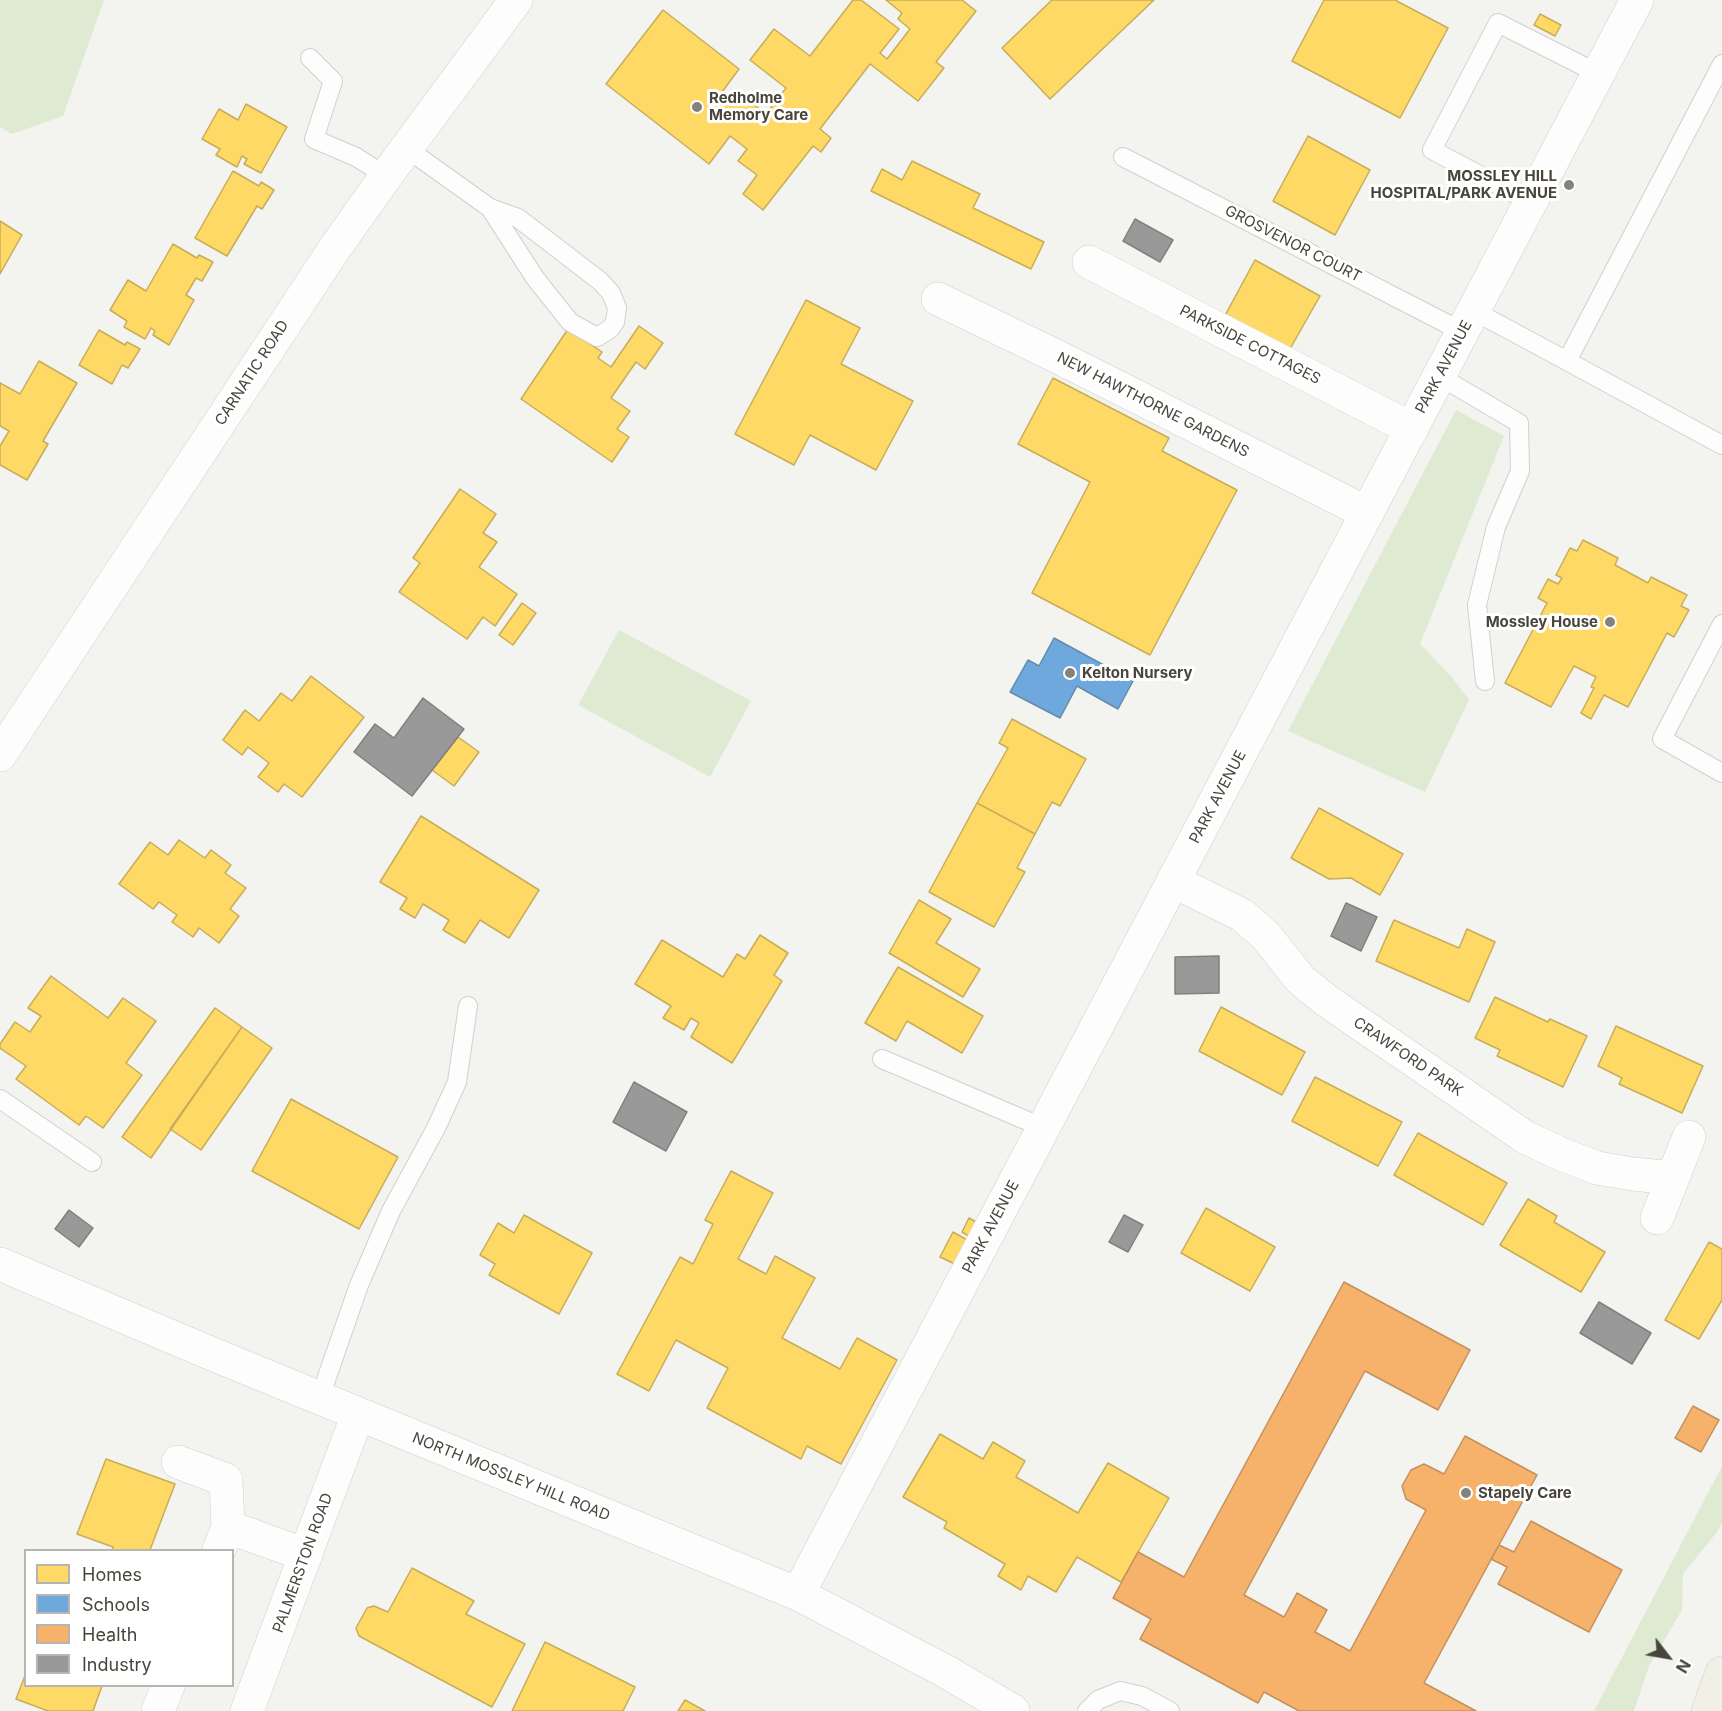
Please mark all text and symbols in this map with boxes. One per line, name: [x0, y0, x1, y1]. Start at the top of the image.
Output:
place label: Redholme Memory Care: [709, 89, 808, 124]
marker: Redholme Memory Care: [690, 100, 704, 114]
place label: MOSSLEY HILL HOSPITAL/PARK AVENUE: [1371, 167, 1557, 202]
marker: MOSSLEY HILL HOSPITAL/PARK AVENUE: [1562, 178, 1576, 192]
street label: GROSVENOR COURT: [1222, 202, 1364, 286]
street label: PARKSIDE COTTAGES: [1176, 302, 1324, 388]
street label: CARNATIC ROAD: [211, 317, 293, 429]
street label: PARK AVENUE: [1412, 317, 1476, 417]
street label: NEW HAWTHORNE GARDENS: [1054, 349, 1252, 461]
place label: Mossley House: [1486, 613, 1598, 631]
marker: Mossley House: [1603, 615, 1617, 629]
place label: Kelton Nursery: [1082, 664, 1192, 682]
marker: Kelton Nursery: [1063, 666, 1077, 680]
street label: PARK AVENUE: [1186, 747, 1250, 847]
street label: CRAWFORD PARK: [1350, 1014, 1466, 1100]
street label: PARK AVENUE: [959, 1177, 1023, 1277]
street label: NORTH MOSSLEY HILL ROAD: [409, 1429, 613, 1525]
place label: Stapely Care: [1478, 1484, 1572, 1502]
marker: Stapely Care: [1459, 1486, 1473, 1500]
street label: PALMERSTON ROAD: [269, 1491, 337, 1635]
legend: [24, 1549, 234, 1687]
text: Homes: [82, 1564, 142, 1585]
text: Schools: [82, 1594, 150, 1615]
text: Health: [82, 1624, 137, 1645]
north arrow: [1638, 1627, 1698, 1687]
text: Industry: [82, 1654, 152, 1675]
text: N: [1672, 1656, 1695, 1677]

